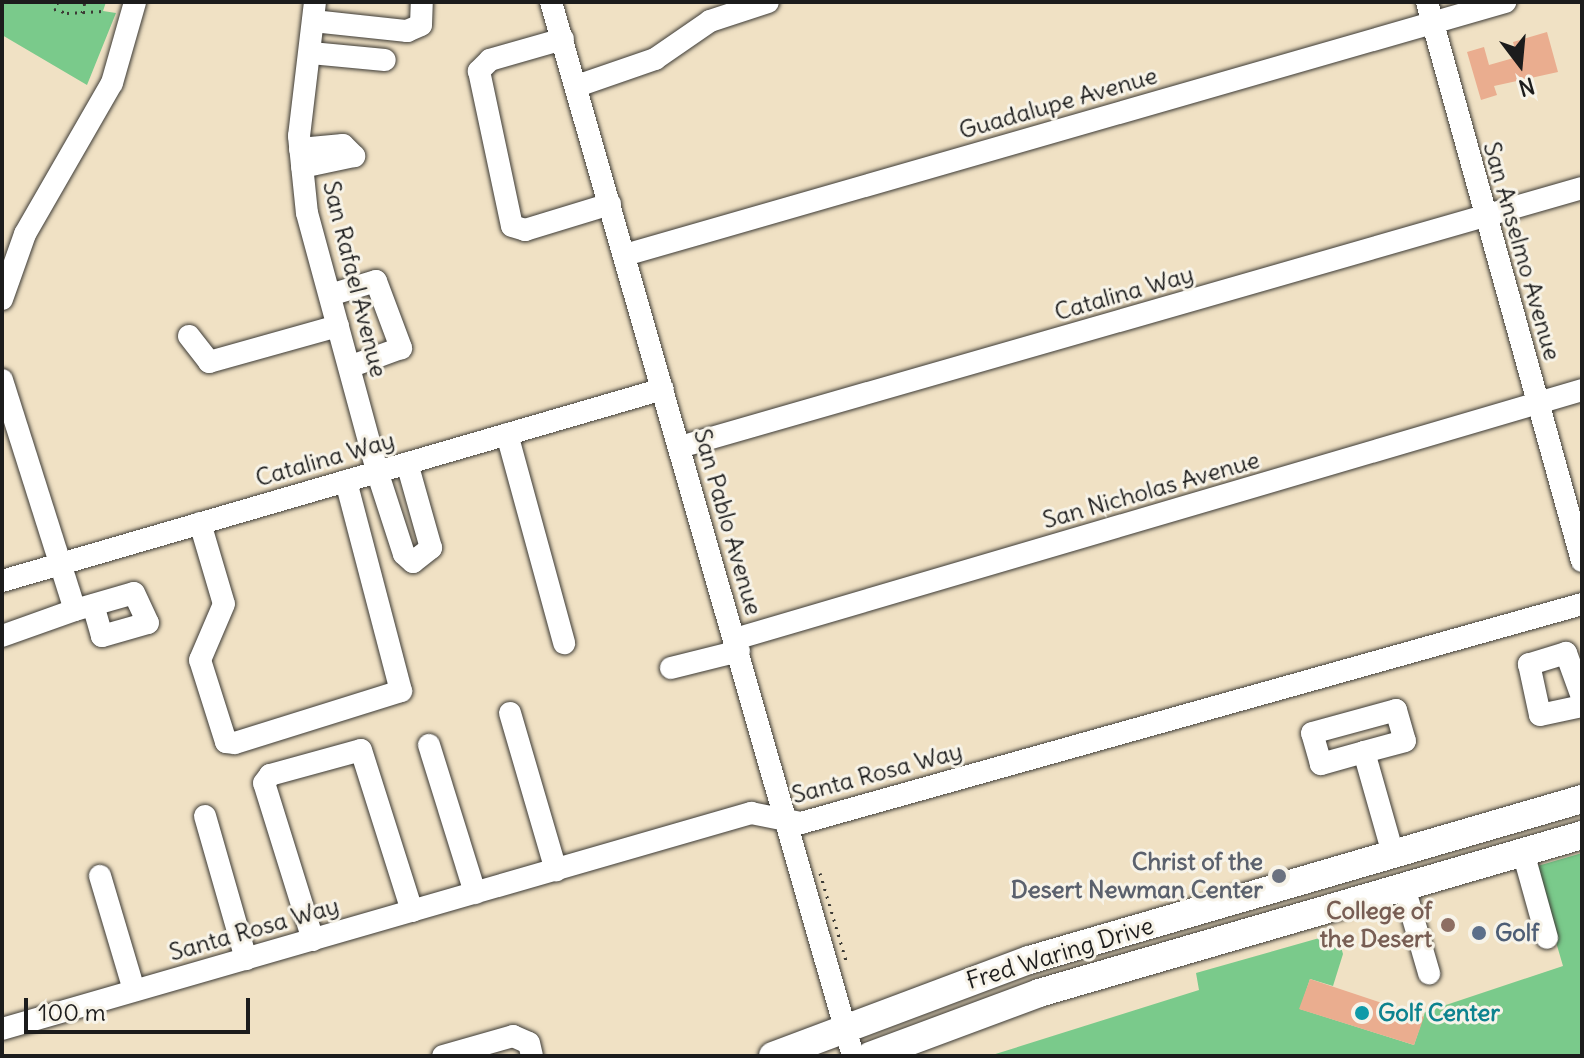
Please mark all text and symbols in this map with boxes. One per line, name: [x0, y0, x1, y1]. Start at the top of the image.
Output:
north arrow: [1480, 24, 1560, 104]
street label: Guadalupe Avenue: [956, 61, 1160, 145]
text: N: [1515, 72, 1538, 103]
street label: San Anselmo Avenue: [1477, 138, 1567, 364]
street label: San Rafael Avenue: [317, 178, 393, 380]
street label: Catalina Way: [1051, 259, 1197, 327]
street label: Catalina Way: [252, 425, 398, 493]
street label: San Pablo Avenue: [688, 426, 768, 618]
street label: San Nicholas Avenue: [1039, 445, 1263, 535]
street label: Santa Rosa Way: [789, 736, 965, 810]
place label: Christ of the Desert Newman Center: [1011, 848, 1263, 904]
marker: Christ of the Desert Newman Center: [1270, 867, 1288, 885]
street label: Santa Rosa Way: [166, 891, 342, 967]
place label: College of the Desert: [1320, 897, 1432, 953]
street label: Fred Waring Drive: [963, 911, 1157, 995]
marker: College of the Desert: [1439, 916, 1457, 934]
place label: Golf: [1495, 919, 1539, 947]
marker: Golf: [1470, 924, 1488, 942]
scale bar: [28, 982, 254, 1032]
text: 100 m: [38, 997, 106, 1027]
place label: Golf Center: [1378, 999, 1500, 1027]
marker: Golf Center: [1353, 1004, 1371, 1022]

